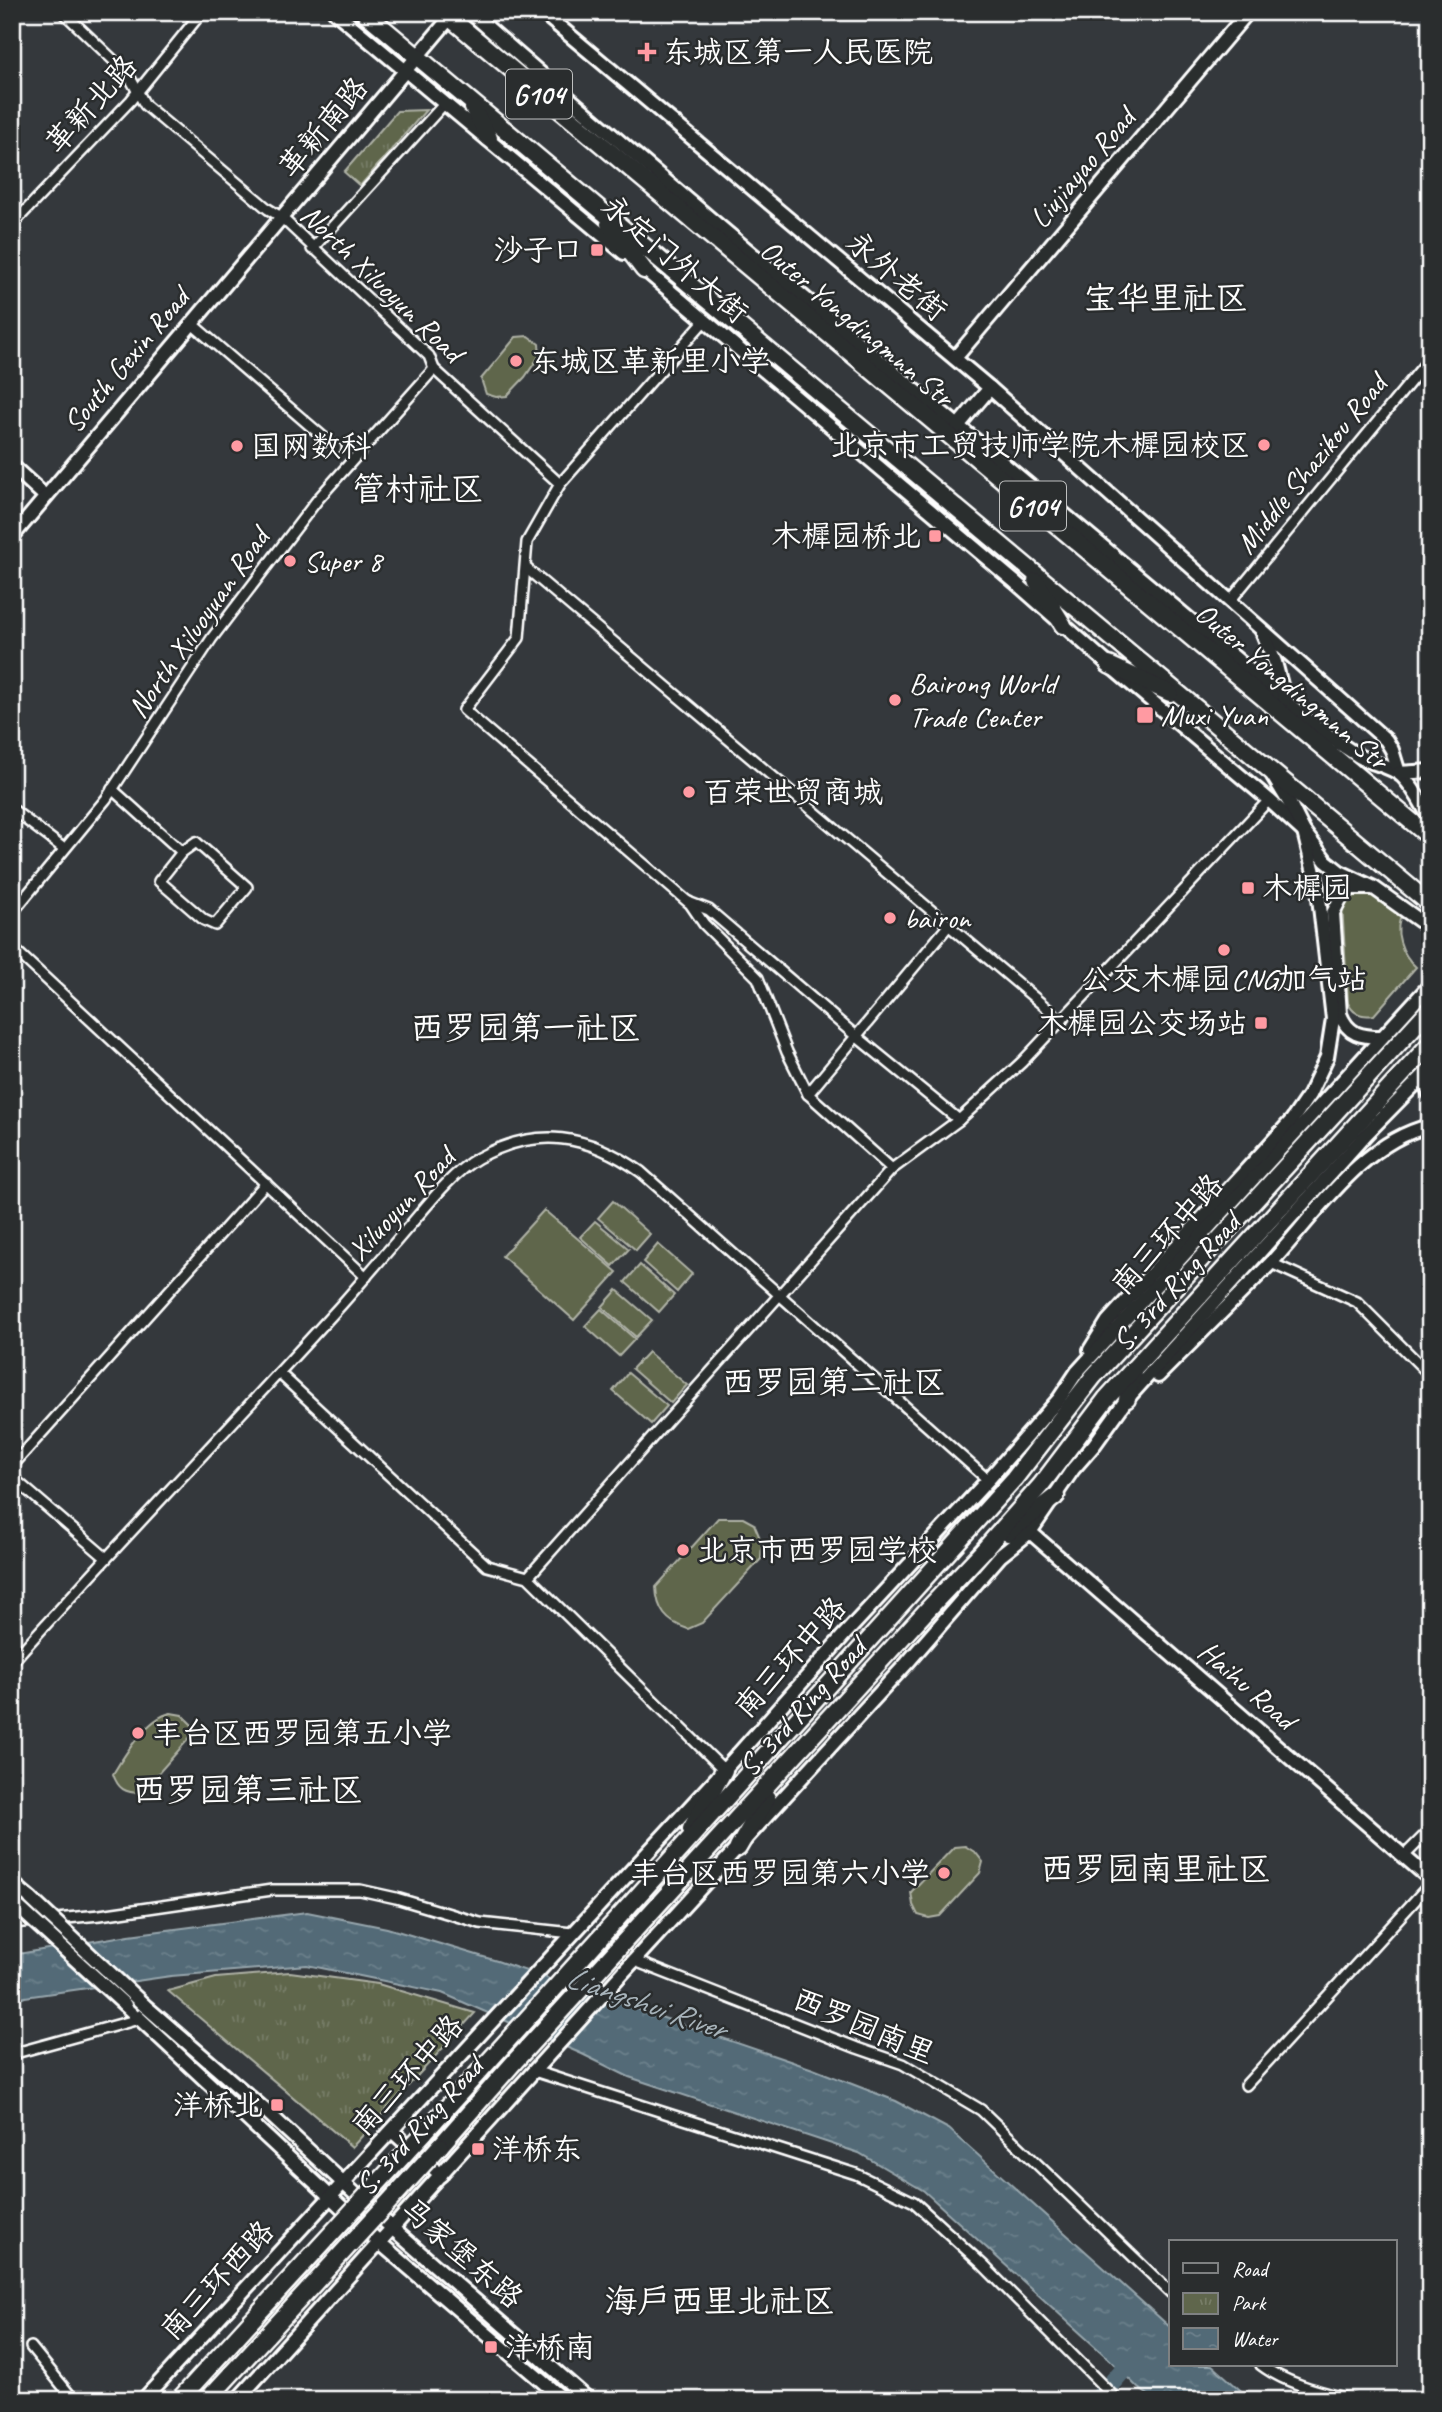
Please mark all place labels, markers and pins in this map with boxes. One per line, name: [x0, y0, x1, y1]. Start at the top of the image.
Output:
place label: 东城区第一人民医院: [663, 33, 933, 71]
marker: 东城区第一人民医院: [637, 42, 657, 62]
place label: 沙子口: [493, 231, 583, 269]
marker: 沙子口: [589, 242, 605, 258]
place label: 东城区革新里小学: [530, 342, 770, 380]
marker: 东城区革新里小学: [508, 353, 524, 369]
place label: 北京市工贸技师学院木樨园校区: [830, 426, 1250, 464]
place label: 国网数科: [251, 427, 371, 465]
marker: 北京市工贸技师学院木樨园校区: [1256, 437, 1272, 453]
marker: 国网数科: [229, 438, 245, 454]
place label: 木樨园桥北: [771, 517, 921, 555]
marker: 木樨园桥北: [927, 528, 943, 544]
place label: Super 8: [304, 542, 384, 580]
marker: Super 8: [282, 553, 298, 569]
place label: Bairong World Trade Center: [909, 664, 1060, 736]
marker: Bairong World Trade Center: [887, 692, 903, 708]
place label: Muxi Yuan: [1161, 696, 1268, 734]
marker: Muxi Yuan: [1135, 705, 1155, 725]
place label: 百荣世贸商城: [703, 773, 883, 811]
marker: 百荣世贸商城: [681, 784, 697, 800]
place label: 木樨园: [1262, 869, 1352, 907]
marker: 木樨园: [1240, 880, 1256, 896]
place label: bairon: [904, 899, 972, 937]
marker: bairon: [882, 910, 898, 926]
marker: 公交木樨园CNG加气站: [1216, 942, 1232, 958]
place label: 公交木樨园CNG加气站: [1081, 960, 1367, 998]
place label: 木樨园公交场站: [1037, 1004, 1247, 1042]
marker: 木樨园公交场站: [1253, 1015, 1269, 1031]
place label: 北京市西罗园学校: [697, 1531, 937, 1569]
marker: 北京市西罗园学校: [675, 1542, 691, 1558]
place label: 丰台区西罗园第五小学: [152, 1714, 452, 1752]
marker: 丰台区西罗园第五小学: [130, 1725, 146, 1741]
place label: 丰台区西罗园第六小学: [630, 1854, 930, 1892]
marker: 丰台区西罗园第六小学: [936, 1865, 952, 1881]
place label: 洋桥北: [173, 2086, 263, 2124]
marker: 洋桥北: [269, 2097, 285, 2113]
place label: 洋桥东: [492, 2130, 582, 2168]
marker: 洋桥东: [470, 2141, 486, 2157]
place label: 洋桥南: [505, 2328, 595, 2366]
marker: 洋桥南: [483, 2339, 499, 2355]

